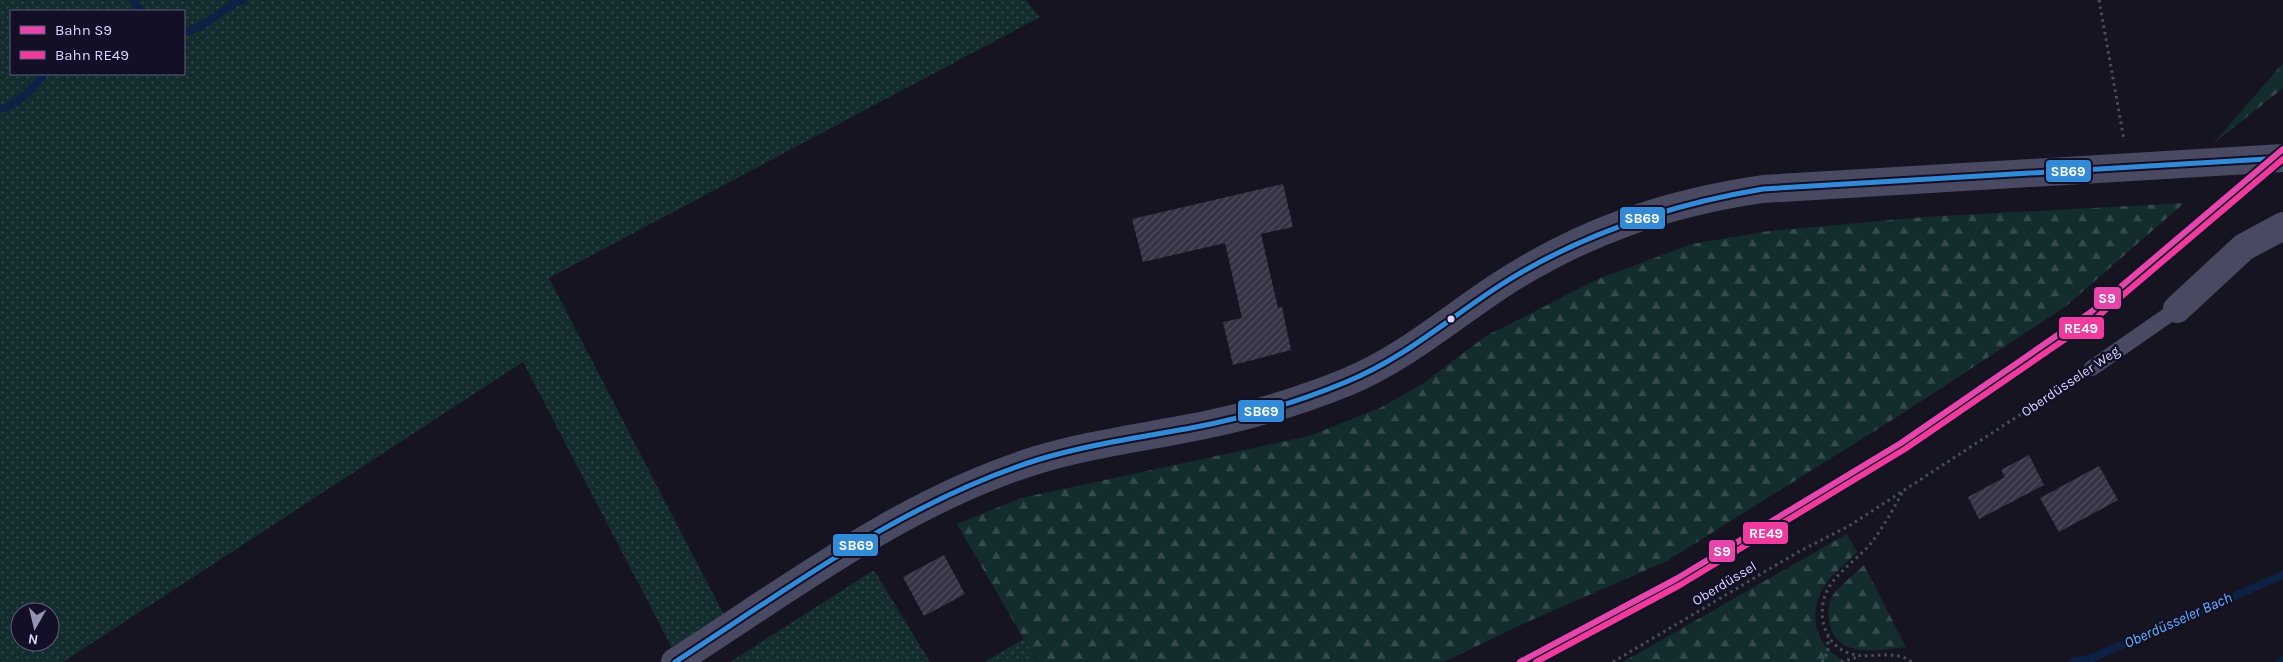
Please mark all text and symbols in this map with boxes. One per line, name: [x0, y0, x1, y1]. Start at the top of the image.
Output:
legend: [10, 10, 185, 75]
text: Bahn S9: [55, 21, 112, 39]
text: Bahn RE49: [55, 46, 129, 64]
line badge: SB69: [2045, 159, 2092, 183]
text: SB69: [2050, 163, 2086, 180]
line badge: SB69: [1619, 206, 1666, 230]
text: SB69: [1624, 210, 1660, 227]
line badge: S9: [2093, 286, 2122, 310]
text: S9: [2098, 290, 2116, 307]
unlabelled marker: [1446, 314, 1456, 324]
line badge: RE49: [2058, 316, 2105, 340]
text: RE49: [2064, 320, 2098, 337]
street label: Oberdüsseler Weg: [2018, 342, 2123, 421]
line badge: SB69: [1237, 399, 1285, 423]
text: SB69: [1243, 403, 1279, 420]
line badge: RE49: [1742, 521, 1789, 545]
text: RE49: [1749, 525, 1783, 542]
line badge: SB69: [832, 533, 879, 557]
text: SB69: [838, 537, 874, 554]
line badge: S9: [1708, 539, 1736, 563]
text: S9: [1713, 543, 1731, 560]
street label: Oberdüssel: [1689, 558, 1760, 609]
water label: Oberdüsseler Bach: [2121, 588, 2235, 652]
north arrow: [10, 602, 60, 652]
text: N: [27, 630, 39, 648]

